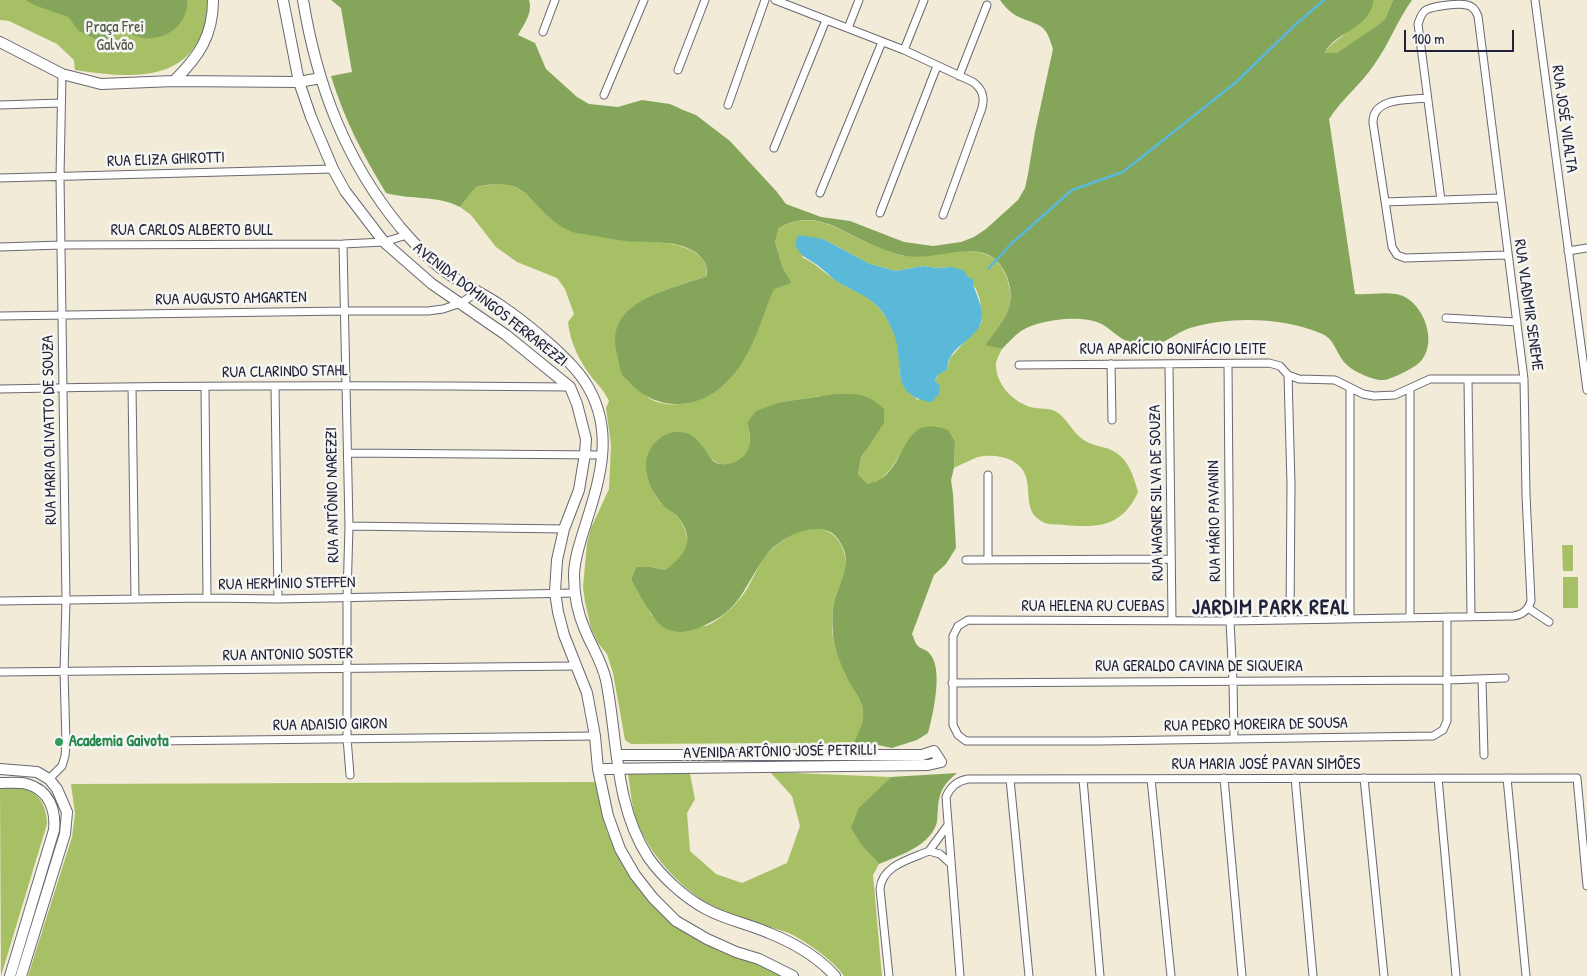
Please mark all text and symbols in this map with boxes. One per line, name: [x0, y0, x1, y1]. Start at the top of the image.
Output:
park label: Praça Frei Galvão: [86, 18, 144, 56]
scale bar: [1407, 20, 1517, 52]
text: 100 m: [1412, 28, 1445, 49]
street label: RUA JOSÉ VILALTA: [1547, 64, 1581, 174]
street label: RUA ELIZA GHIROTTI: [107, 148, 225, 172]
street label: RUA CARLOS ALBERTO BULL: [111, 221, 273, 241]
street label: RUA VLADIMIR SENEME: [1509, 238, 1547, 372]
street label: AVENIDA DOMINGOS FERRAREZZI: [409, 239, 571, 371]
street label: RUA AUGUSTO AMGARTEN: [155, 288, 307, 310]
street label: RUA MARIA OLIVATTO DE SOUZA: [39, 335, 61, 525]
street label: RUA APARÍCIO BONIFÁCIO LEITE: [1080, 340, 1266, 360]
street label: RUA CLARINDO STAHL: [222, 361, 348, 383]
street label: RUA WAGNER SILVA DE SOUZA: [1146, 405, 1168, 581]
street label: RUA ANTÔNIO NAREZZI: [322, 427, 344, 563]
street label: RUA MÁRIO PAVANIN: [1204, 460, 1226, 582]
street label: RUA HERMÍNIO STEFFEN: [218, 573, 356, 595]
district label: JARDIM PARK REAL: [1190, 595, 1352, 621]
street label: RUA HELENA RU CUEBAS: [1022, 597, 1164, 617]
street label: RUA ANTONIO SOSTER: [223, 644, 353, 666]
street label: RUA GERALDO CAVINA DE SIQUEIRA: [1095, 657, 1303, 677]
street label: RUA ADAISIO GIRON: [273, 714, 387, 736]
street label: RUA PEDRO MOREIRA DE SOUSA: [1164, 714, 1348, 736]
place label: Academia Gaivota: [69, 732, 168, 752]
marker: Academia Gaivota: [53, 736, 65, 748]
street label: AVENIDA ARTÔNIO JOSÉ PETRILLI: [683, 741, 877, 763]
street label: RUA MARIA JOSÉ PAVAN SIMÕES: [1172, 755, 1360, 775]

